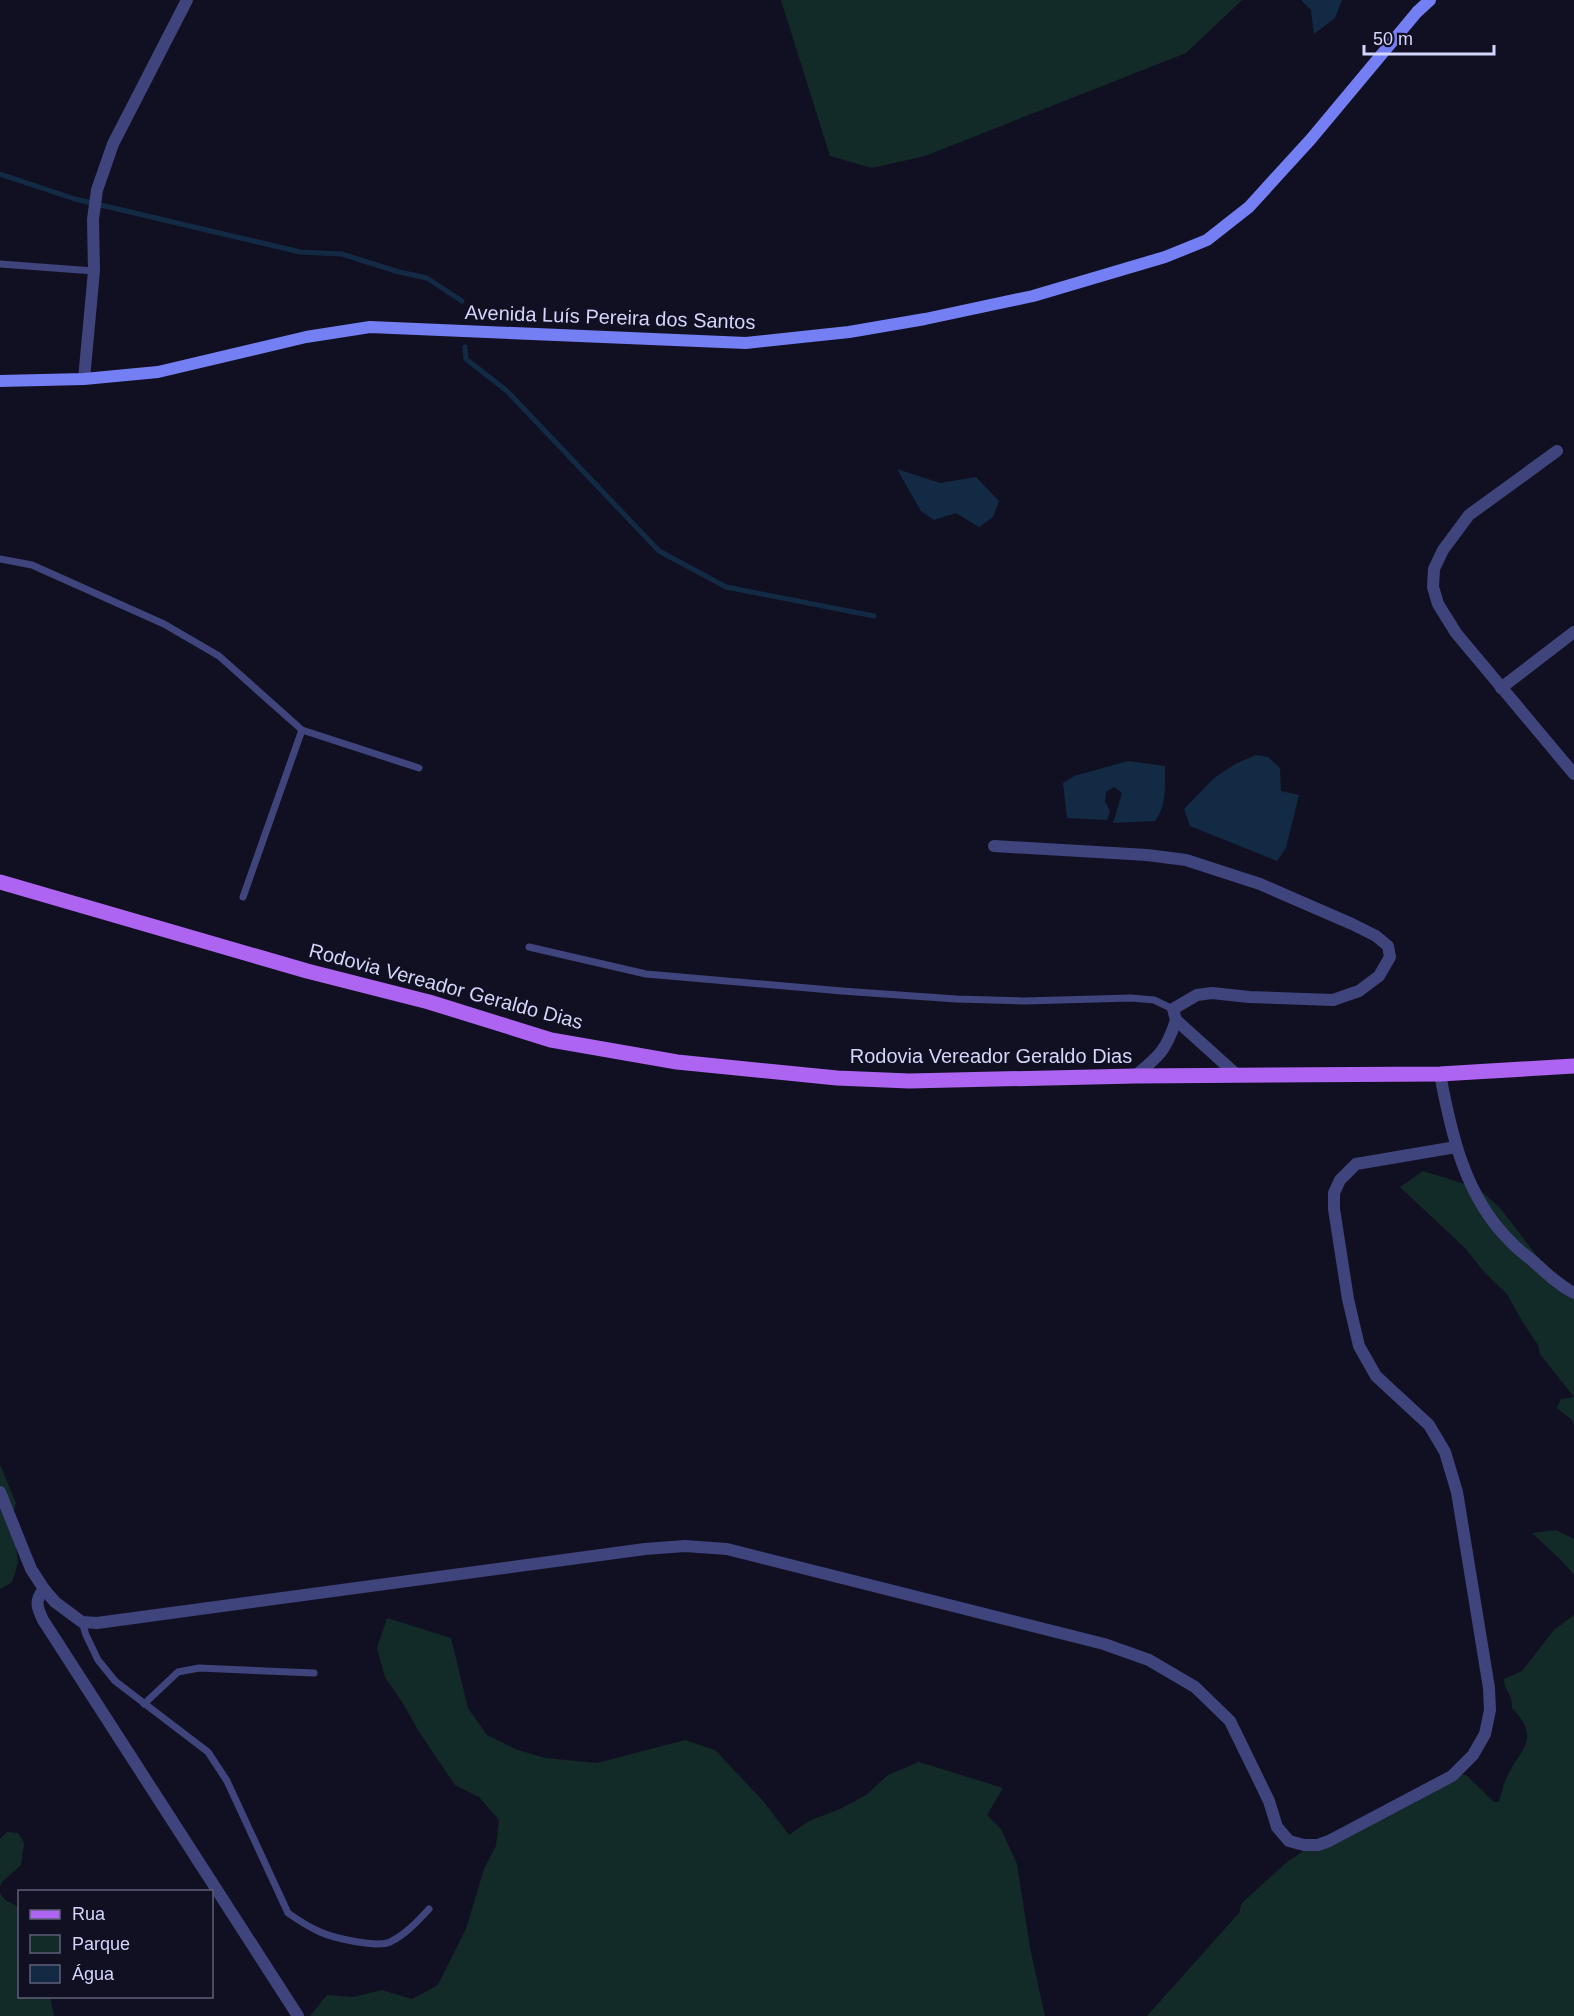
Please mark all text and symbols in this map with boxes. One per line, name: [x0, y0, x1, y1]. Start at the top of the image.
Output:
scale bar: [1364, 18, 1494, 56]
text: 50 m: [1373, 29, 1413, 49]
street label: Avenida Luís Pereira dos Santos: [464, 301, 756, 333]
street label: Rodovia Vereador Geraldo Dias: [307, 939, 585, 1033]
street label: Rodovia Vereador Geraldo Dias: [850, 1045, 1132, 1067]
legend: [18, 1890, 213, 1998]
text: Rua: [72, 1904, 106, 1924]
text: Parque: [72, 1934, 130, 1954]
text: Água: [72, 1964, 115, 1984]

